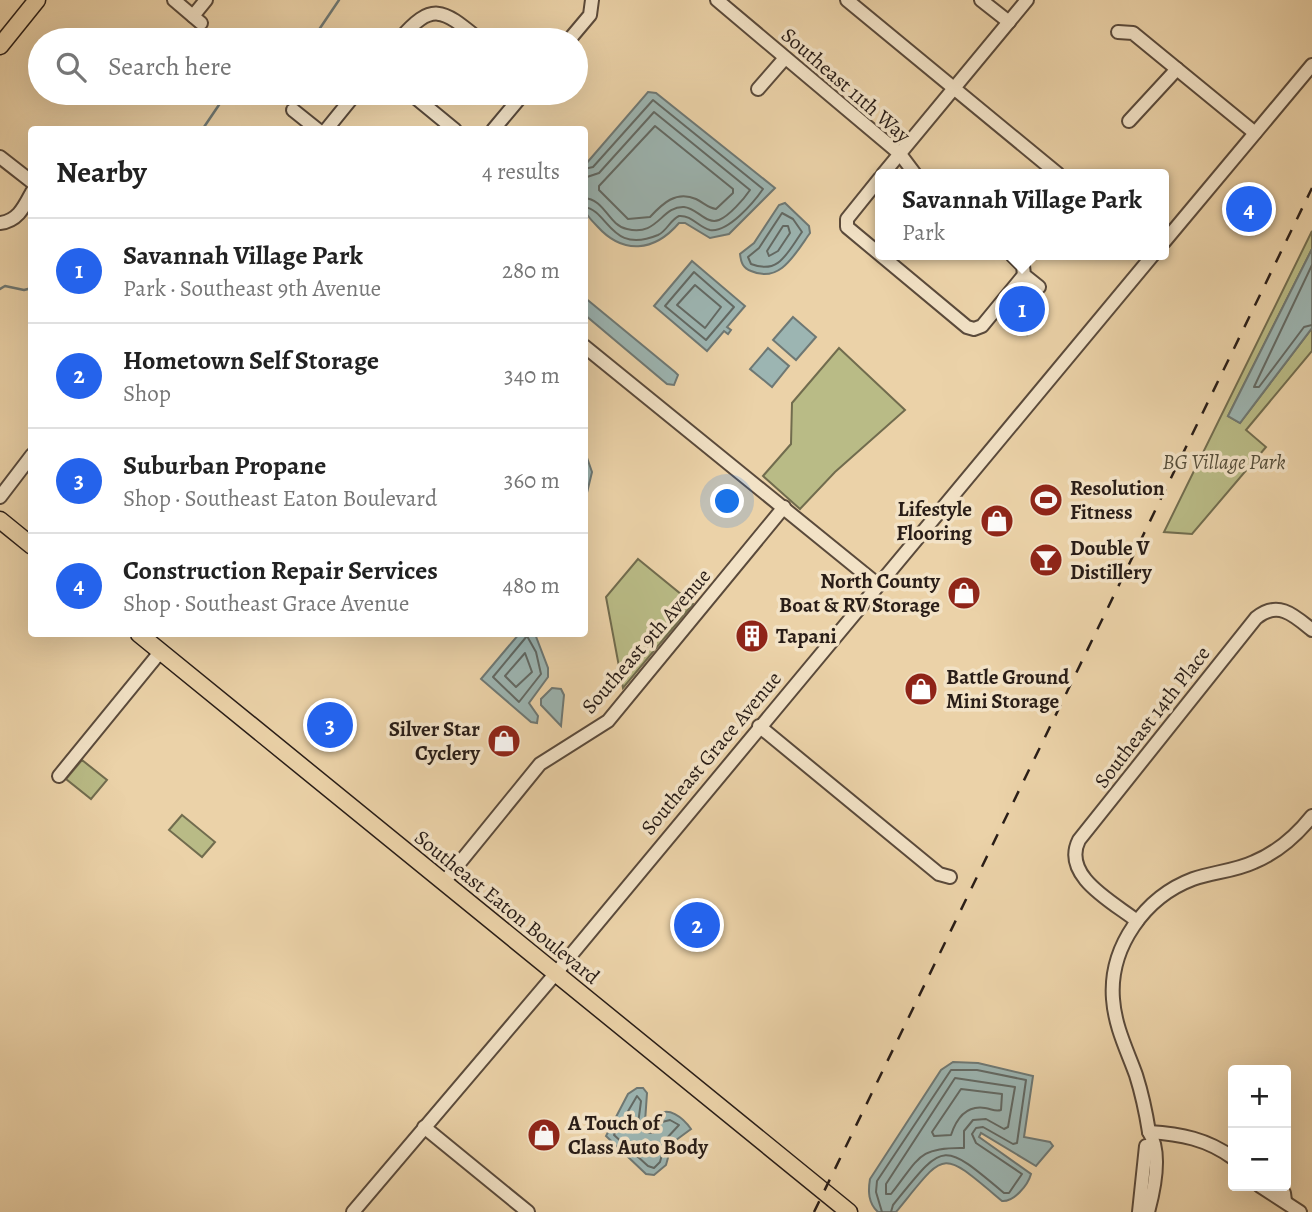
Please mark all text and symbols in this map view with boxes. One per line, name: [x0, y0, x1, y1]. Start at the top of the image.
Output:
street label: Southeast 11th Way: [775, 21, 917, 149]
search box: [28, 28, 588, 105]
icon: search: [52, 48, 90, 86]
text: Search here: [108, 49, 232, 84]
text: Nearby: [56, 152, 147, 192]
text: 4 results: [482, 156, 560, 187]
popup: [875, 169, 1169, 260]
text: Savannah Village Park: [902, 182, 1142, 217]
pin: 4: [1226, 183, 1272, 235]
text: Park: [902, 217, 945, 248]
text: Savannah Village Park: [123, 238, 363, 273]
text: 1: [75, 255, 83, 286]
text: 280 m: [502, 255, 560, 286]
text: Park · Southeast 9th Avenue: [123, 273, 381, 304]
pin: 1: [999, 283, 1045, 335]
text: Hometown Self Storage: [123, 343, 379, 378]
text: 2: [73, 360, 85, 391]
text: 340 m: [504, 360, 560, 391]
text: Shop: [123, 378, 171, 409]
text: Suburban Propane: [123, 448, 326, 483]
park label: BG Village Park: [1163, 448, 1285, 476]
text: 3: [74, 465, 84, 496]
text: 360 m: [504, 465, 560, 496]
place label: Resolution Fitness: [1070, 474, 1165, 526]
sports icon: Resolution Fitness: [1027, 481, 1065, 519]
text: Shop · Southeast Eaton Boulevard: [123, 483, 437, 514]
your location: [710, 484, 744, 518]
place label: Lifestyle Flooring: [896, 495, 972, 547]
shop icon: Lifestyle Flooring: [978, 502, 1016, 540]
place label: Double V Distillery: [1070, 534, 1153, 586]
bar icon: Double V Distillery: [1027, 541, 1065, 579]
text: Construction Repair Services: [123, 553, 438, 588]
street label: Southeast 9th Avenue: [575, 562, 717, 720]
place label: North County Boat & RV Storage: [779, 567, 941, 619]
text: 4: [74, 570, 84, 601]
text: 480 m: [502, 570, 560, 601]
shop icon: North County Boat & RV Storage: [945, 574, 983, 612]
text: Shop · Southeast Grace Avenue: [123, 588, 409, 619]
building icon: Tapani: [733, 617, 771, 655]
place label: Tapani: [776, 622, 837, 650]
street label: Southeast 14th Place: [1088, 640, 1216, 794]
place label: Battle Ground Mini Storage: [946, 663, 1070, 715]
street label: Southeast Grace Avenue: [634, 665, 788, 841]
shop icon: Battle Ground Mini Storage: [902, 670, 940, 708]
pin: 3: [307, 699, 353, 751]
place label: Silver Star Cyclery: [389, 715, 481, 767]
shop icon: Silver Star Cyclery: [485, 722, 523, 760]
street label: Southeast Eaton Boulevard: [409, 823, 606, 991]
pin: 2: [674, 899, 720, 951]
map controls: [1228, 1065, 1291, 1191]
button: +: [1228, 1065, 1291, 1128]
place label: A Touch of Class Auto Body: [567, 1109, 709, 1161]
shop icon: A Touch of Class Auto Body: [525, 1116, 563, 1154]
button: −: [1228, 1128, 1291, 1191]

